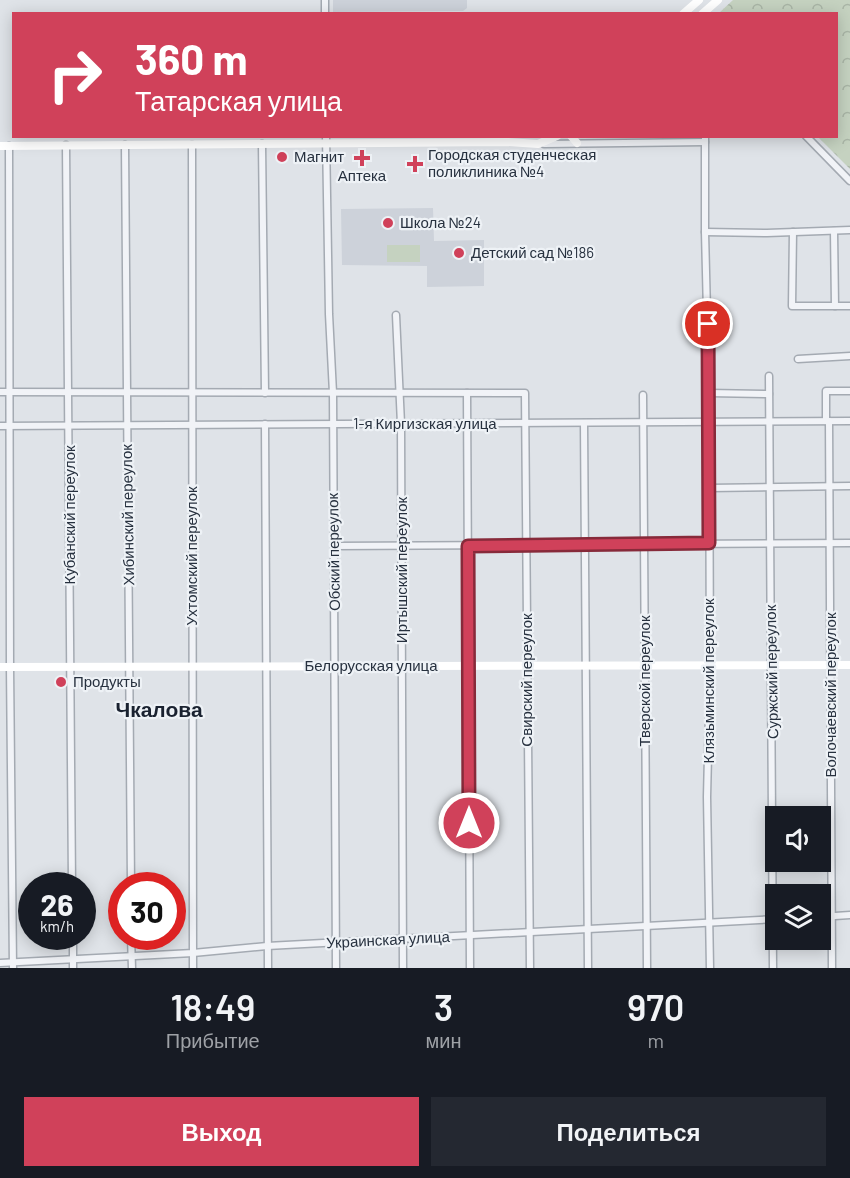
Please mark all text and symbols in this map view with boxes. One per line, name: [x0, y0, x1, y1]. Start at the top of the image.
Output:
text: 360 m: [135, 33, 248, 83]
icon: right: [36, 36, 114, 114]
text: Татарская улица: [135, 84, 342, 116]
place label: Городская студенческая поликлиника №4: [428, 145, 596, 180]
place label: Магнит: [294, 147, 344, 165]
marker: Магнит: [275, 150, 289, 164]
marker: Аптека: [355, 151, 369, 165]
marker: Городская студенческая поликлиника №4: [406, 155, 424, 173]
place label: Аптека: [338, 166, 387, 184]
place label: Школа №24: [400, 213, 481, 231]
marker: Школа №24: [381, 216, 395, 230]
place label: Детский сад №186: [471, 243, 594, 261]
marker: Детский сад №186: [452, 246, 466, 260]
pin: [682, 298, 733, 349]
icon: arrive: [691, 307, 724, 340]
street label: 1-я Киргизская улица: [353, 414, 497, 432]
street label: Хибинский переулок: [117, 444, 137, 586]
street label: Кубанский переулок: [60, 445, 78, 585]
street label: Ухтомский переулок: [182, 486, 200, 626]
street label: Обский переулок: [323, 492, 343, 611]
street label: Иртышский переулок: [392, 496, 410, 643]
street label: Клязьминский переулок: [699, 598, 717, 764]
street label: Суржский переулок: [761, 604, 781, 739]
street label: Волочаевский переулок: [821, 612, 839, 778]
street label: Свирский переулок: [517, 613, 535, 747]
street label: Тверской переулок: [635, 615, 653, 746]
street label: Белорусская улица: [304, 656, 438, 674]
place label: Продукты: [73, 672, 141, 690]
marker: Продукты: [54, 675, 68, 689]
district label: Чкалова: [115, 696, 203, 721]
position arrow: [437, 791, 501, 855]
map controls: [765, 806, 831, 950]
button: sound: [765, 806, 831, 872]
speed limit sign: 30: [108, 872, 186, 950]
button: layers: [765, 884, 831, 950]
text: 26: [41, 886, 73, 922]
text: km/h: [40, 917, 74, 935]
street label: Украинская улица: [326, 927, 451, 951]
text: 18:49: [170, 985, 255, 1028]
text: 3: [434, 985, 453, 1028]
text: 970: [627, 985, 684, 1028]
text: Прибытие: [166, 1028, 260, 1052]
text: мин: [426, 1028, 461, 1052]
text: m: [647, 1028, 664, 1052]
button: Выход: [24, 1097, 419, 1166]
button: Поделиться: [431, 1097, 826, 1166]

